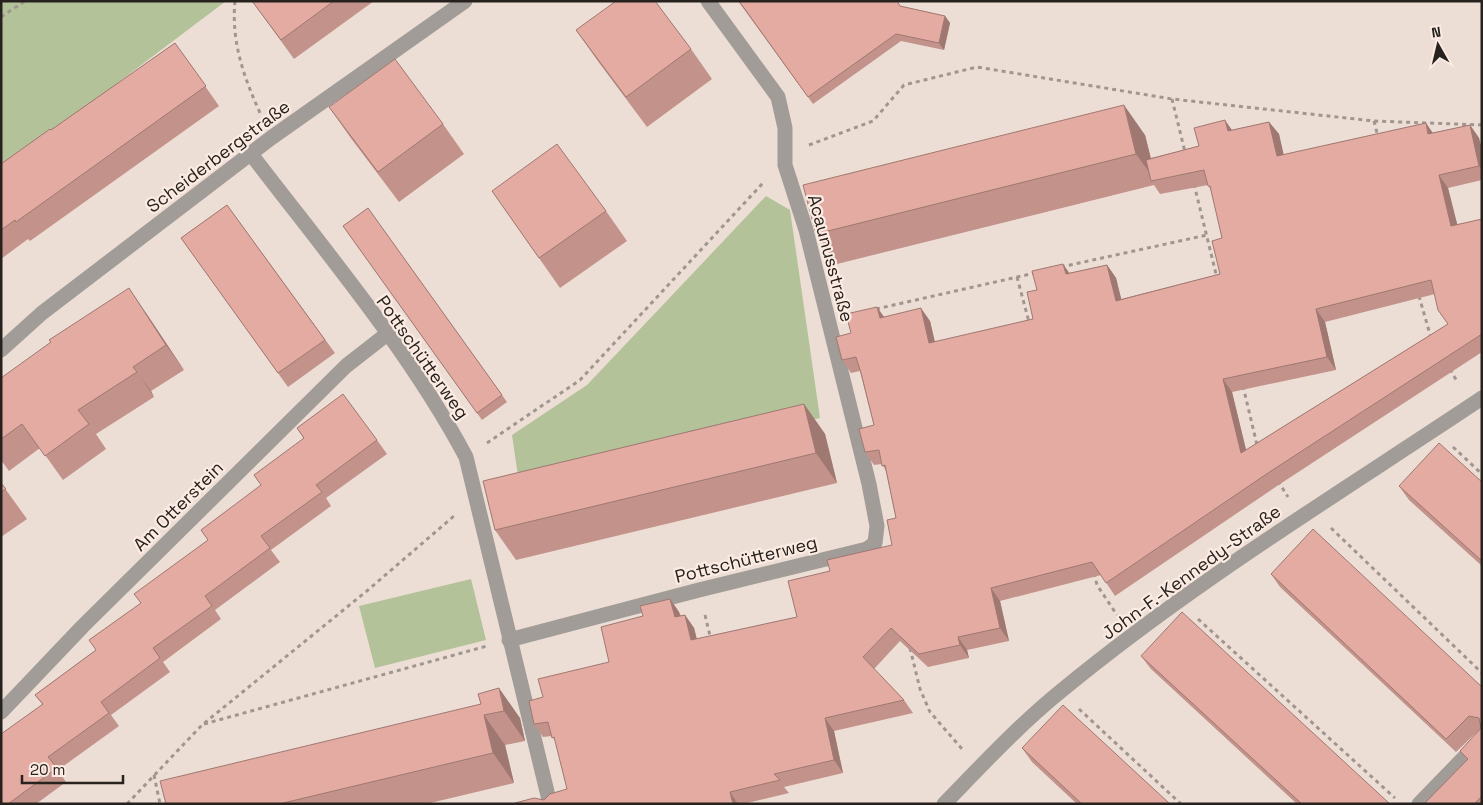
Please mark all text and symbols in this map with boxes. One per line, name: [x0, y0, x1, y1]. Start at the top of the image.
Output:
north arrow: [1413, 20, 1463, 70]
text: N: [1430, 23, 1442, 42]
street label: Scheiderbergstraße: [142, 95, 294, 217]
street label: Acaunusstraße: [803, 192, 859, 324]
street label: Pottschütterweg: [372, 291, 474, 423]
street label: Am Otterstein: [128, 456, 228, 556]
street label: John-F.-Kennedy-Straße: [1097, 499, 1285, 645]
street label: Pottschütterweg: [672, 530, 820, 588]
scale bar: [22, 752, 124, 784]
text: 20 m: [30, 760, 65, 779]

